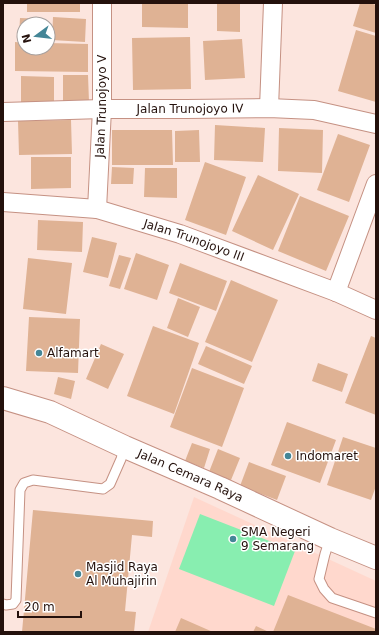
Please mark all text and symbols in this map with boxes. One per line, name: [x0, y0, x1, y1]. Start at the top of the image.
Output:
north arrow: [16, 16, 56, 56]
text: N: [19, 32, 34, 45]
street label: Jalan Trunojoyo V: [93, 54, 109, 159]
street label: Jalan Trunojoyo IV: [136, 101, 244, 116]
street label: Jalan Trunojoyo III: [141, 216, 246, 264]
place label: Alfamart: [47, 346, 99, 360]
marker: Alfamart: [34, 348, 44, 358]
street label: Jalan Cemara Raya: [134, 446, 245, 505]
place label: Indomaret: [296, 449, 358, 463]
marker: Indomaret: [283, 451, 293, 461]
place label: SMA Negeri 9 Semarang: [241, 525, 314, 553]
marker: SMA Negeri 9 Semarang: [228, 534, 238, 544]
place label: Masjid Raya Al Muhajirin: [86, 560, 158, 588]
marker: Masjid Raya Al Muhajirin: [73, 569, 83, 579]
scale bar: [18, 593, 81, 619]
text: 20 m: [24, 600, 55, 614]

